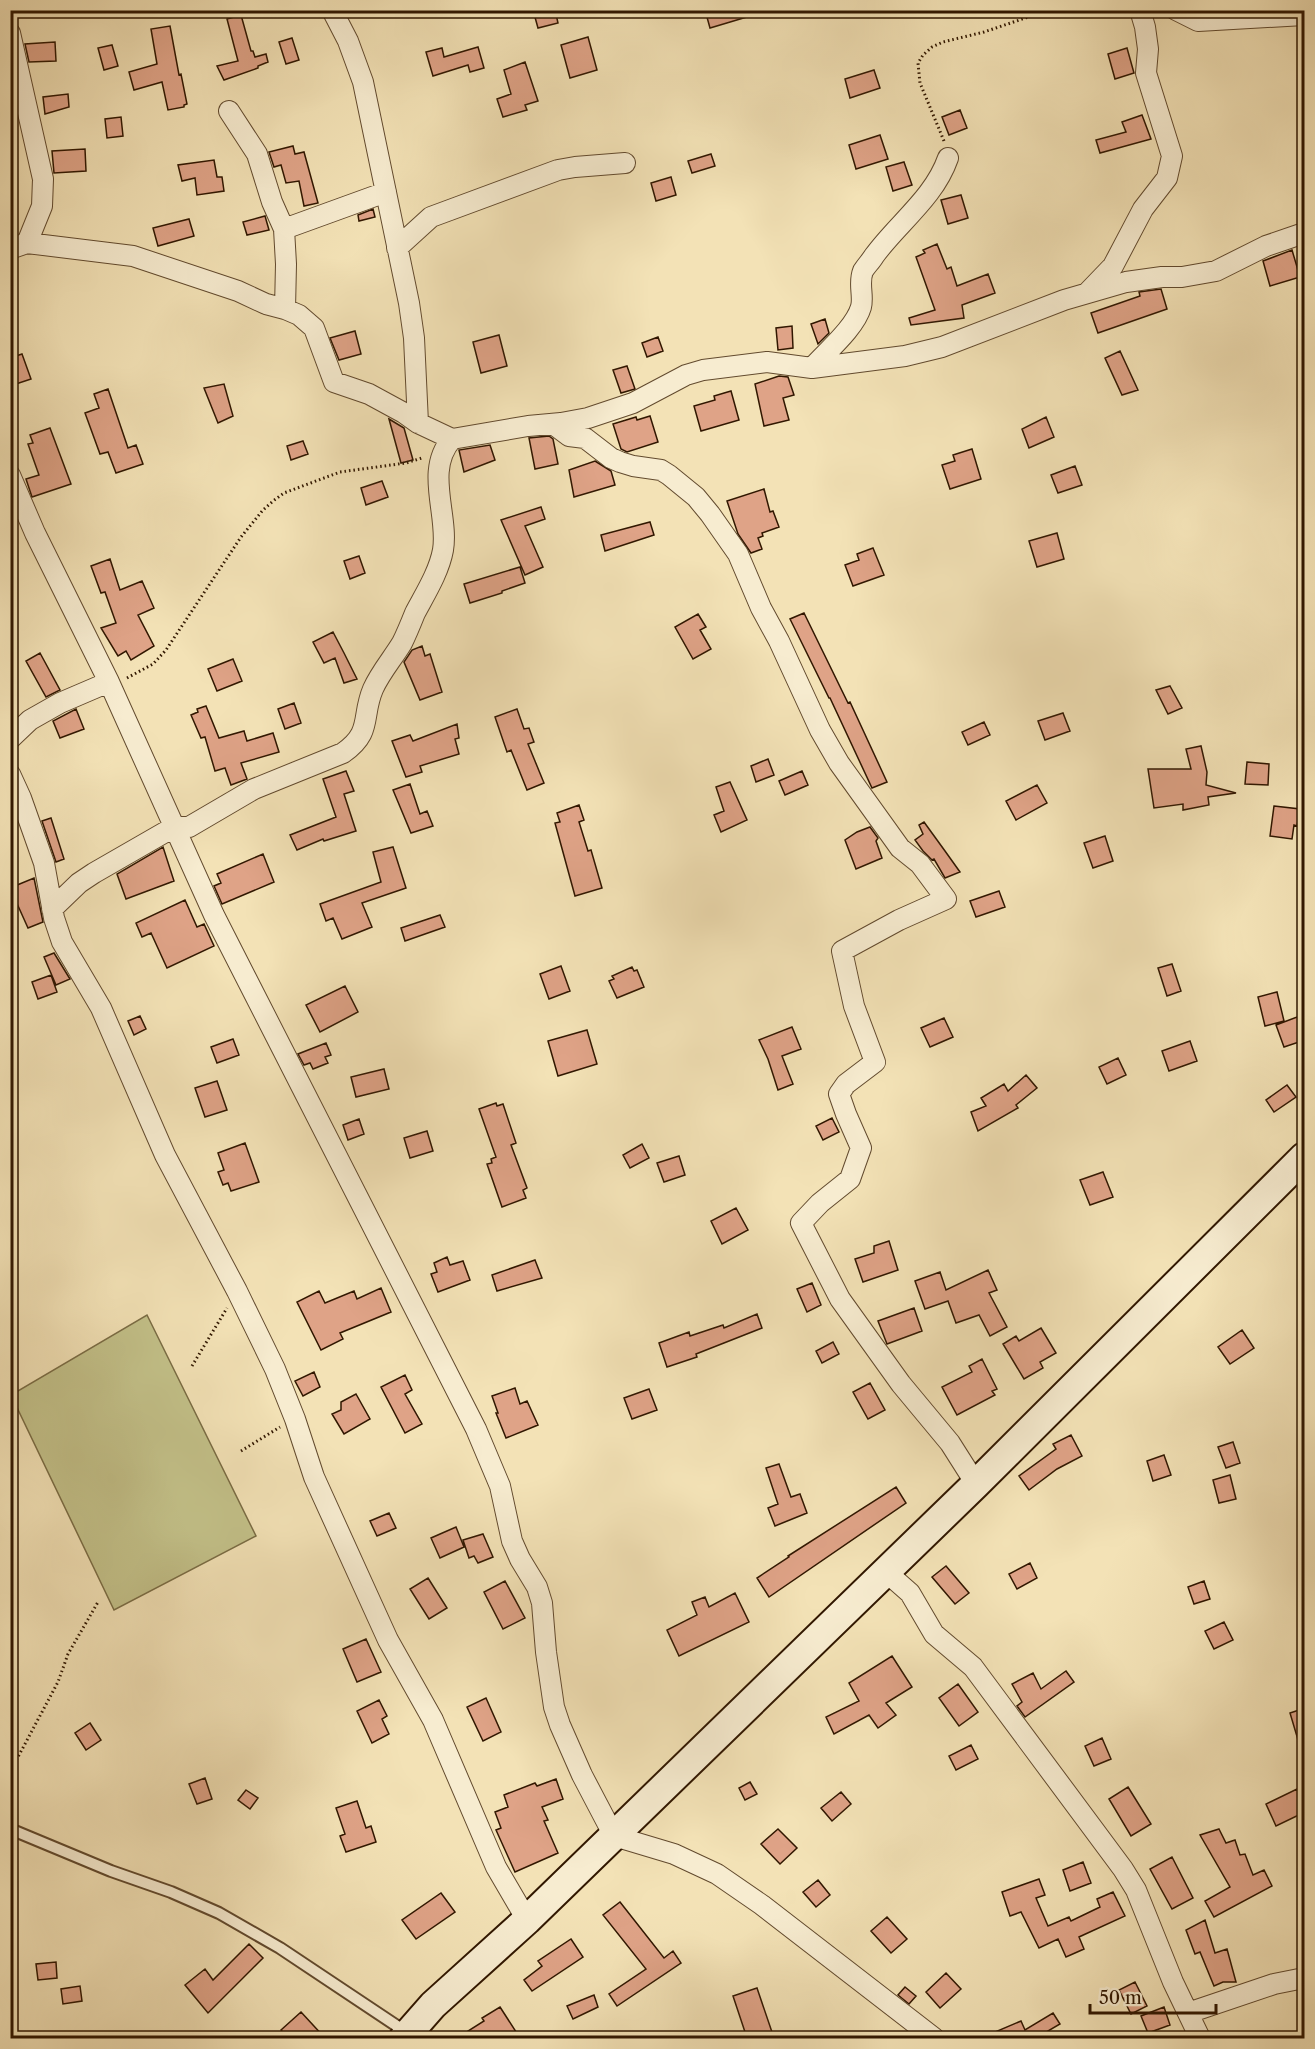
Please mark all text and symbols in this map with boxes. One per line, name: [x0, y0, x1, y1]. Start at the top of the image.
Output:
scale bar: [1090, 1977, 1216, 2015]
text: 50 m: [1099, 1987, 1142, 2009]

